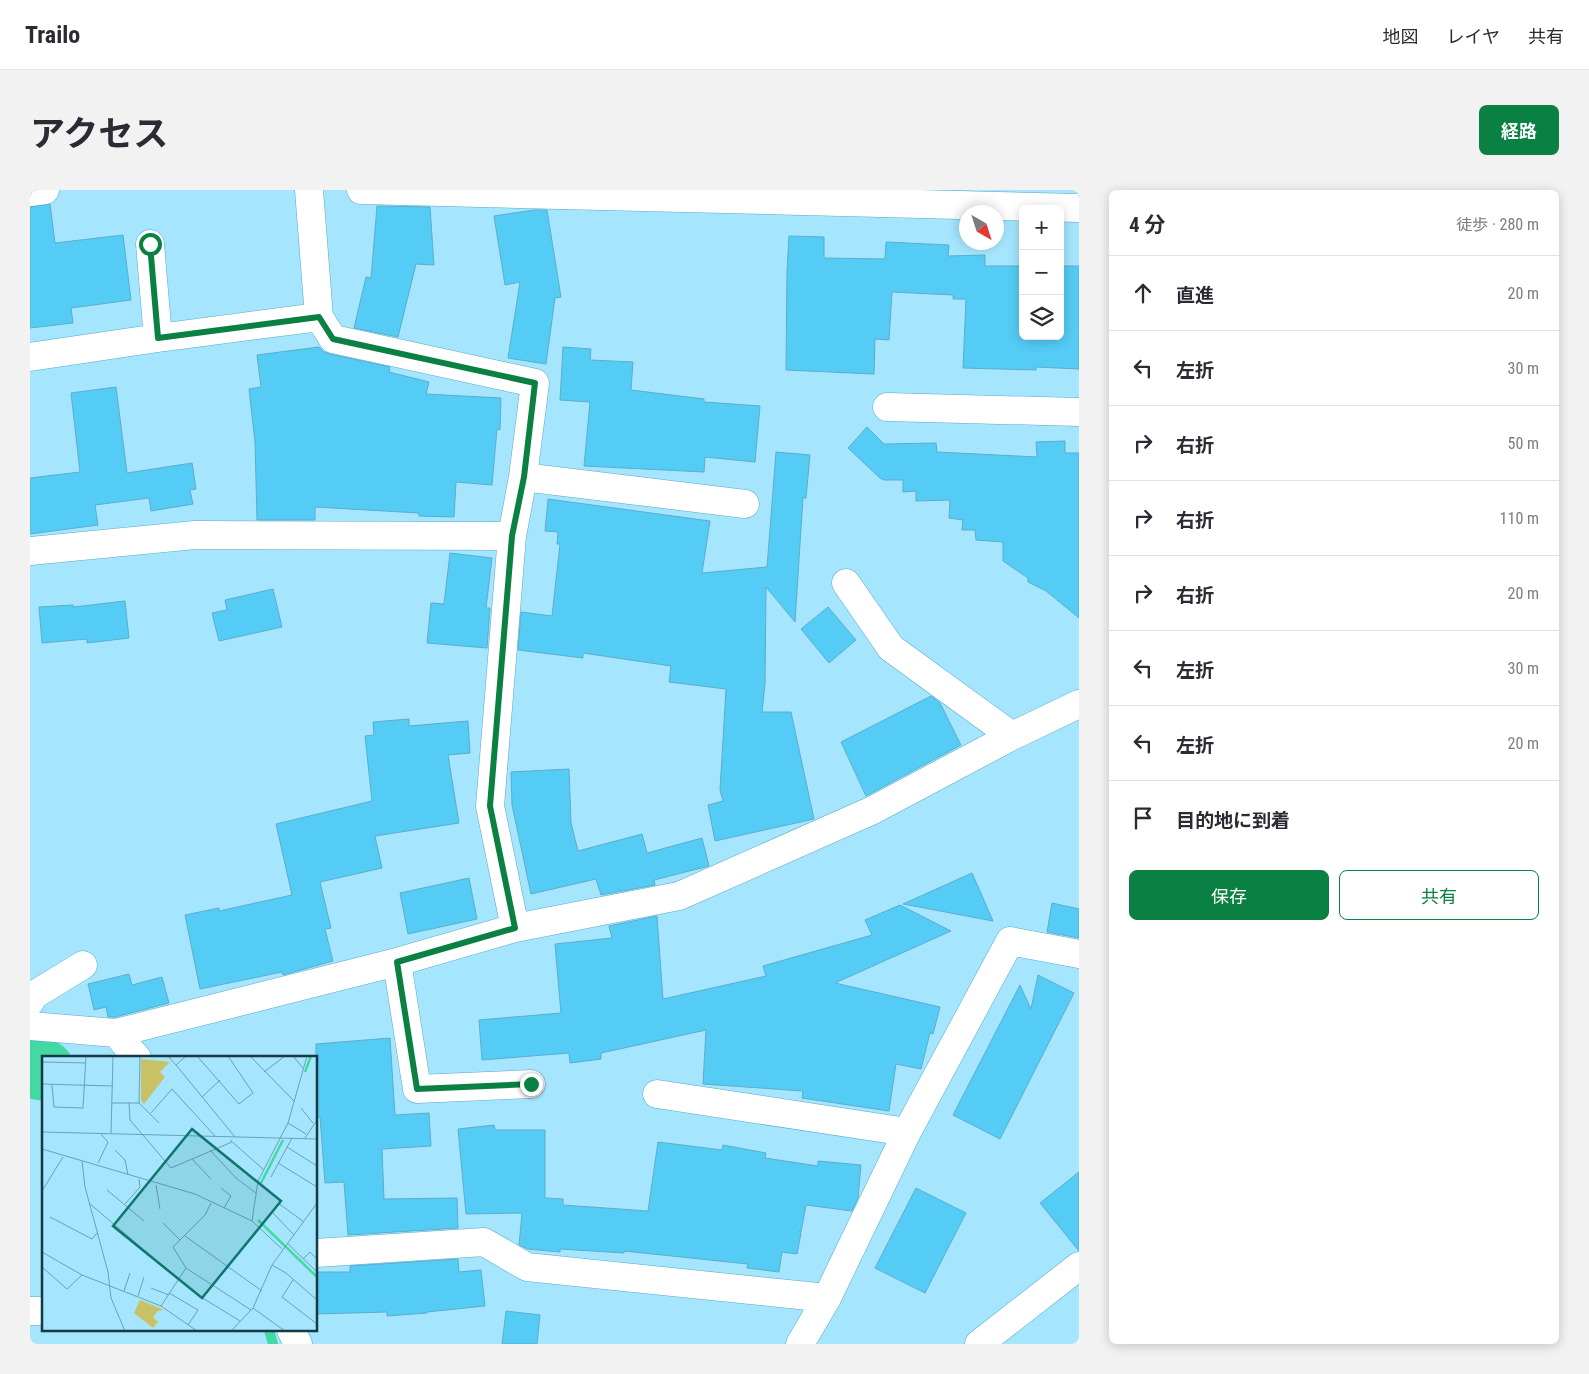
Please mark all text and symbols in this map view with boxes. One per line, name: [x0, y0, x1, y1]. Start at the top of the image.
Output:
text: Trailo: [25, 21, 80, 49]
text: 地図: [1383, 26, 1419, 47]
text: レイヤ: [1447, 26, 1500, 47]
text: 共有: [1528, 26, 1564, 47]
button: 経路: [1479, 105, 1559, 155]
text: アクセス: [30, 114, 168, 155]
north arrow: [959, 205, 1004, 250]
map controls: [1019, 205, 1064, 340]
button: +: [1019, 205, 1064, 250]
text: 4 分: [1129, 213, 1165, 237]
text: 徒歩 · 280 m: [1456, 215, 1539, 234]
route start: [139, 233, 162, 256]
button: −: [1019, 250, 1064, 295]
icon: ahead: [1129, 279, 1157, 307]
text: 直進: [1176, 284, 1214, 307]
text: 20 m: [1507, 284, 1539, 303]
button: layers: [1019, 295, 1064, 340]
icon: left: [1129, 354, 1157, 382]
text: 左折: [1176, 359, 1214, 382]
text: 30 m: [1507, 359, 1539, 378]
icon: right: [1129, 429, 1157, 457]
text: 右折: [1176, 434, 1214, 457]
text: 50 m: [1507, 434, 1539, 453]
icon: right: [1129, 504, 1157, 532]
text: 右折: [1176, 509, 1214, 532]
text: 110 m: [1500, 509, 1539, 528]
icon: right: [1129, 579, 1157, 607]
text: 右折: [1176, 584, 1214, 607]
text: 20 m: [1507, 584, 1539, 603]
icon: left: [1129, 654, 1157, 682]
text: 左折: [1176, 659, 1214, 682]
text: 30 m: [1507, 659, 1539, 678]
icon: left: [1129, 729, 1157, 757]
text: 左折: [1176, 734, 1214, 757]
text: 20 m: [1507, 734, 1539, 753]
icon: arrive: [1129, 804, 1157, 832]
text: 目的地に到着: [1176, 809, 1290, 832]
button: 保存: [1129, 870, 1329, 920]
button: 共有: [1339, 870, 1539, 920]
inset map: [42, 1056, 318, 1332]
route end: [520, 1073, 543, 1096]

